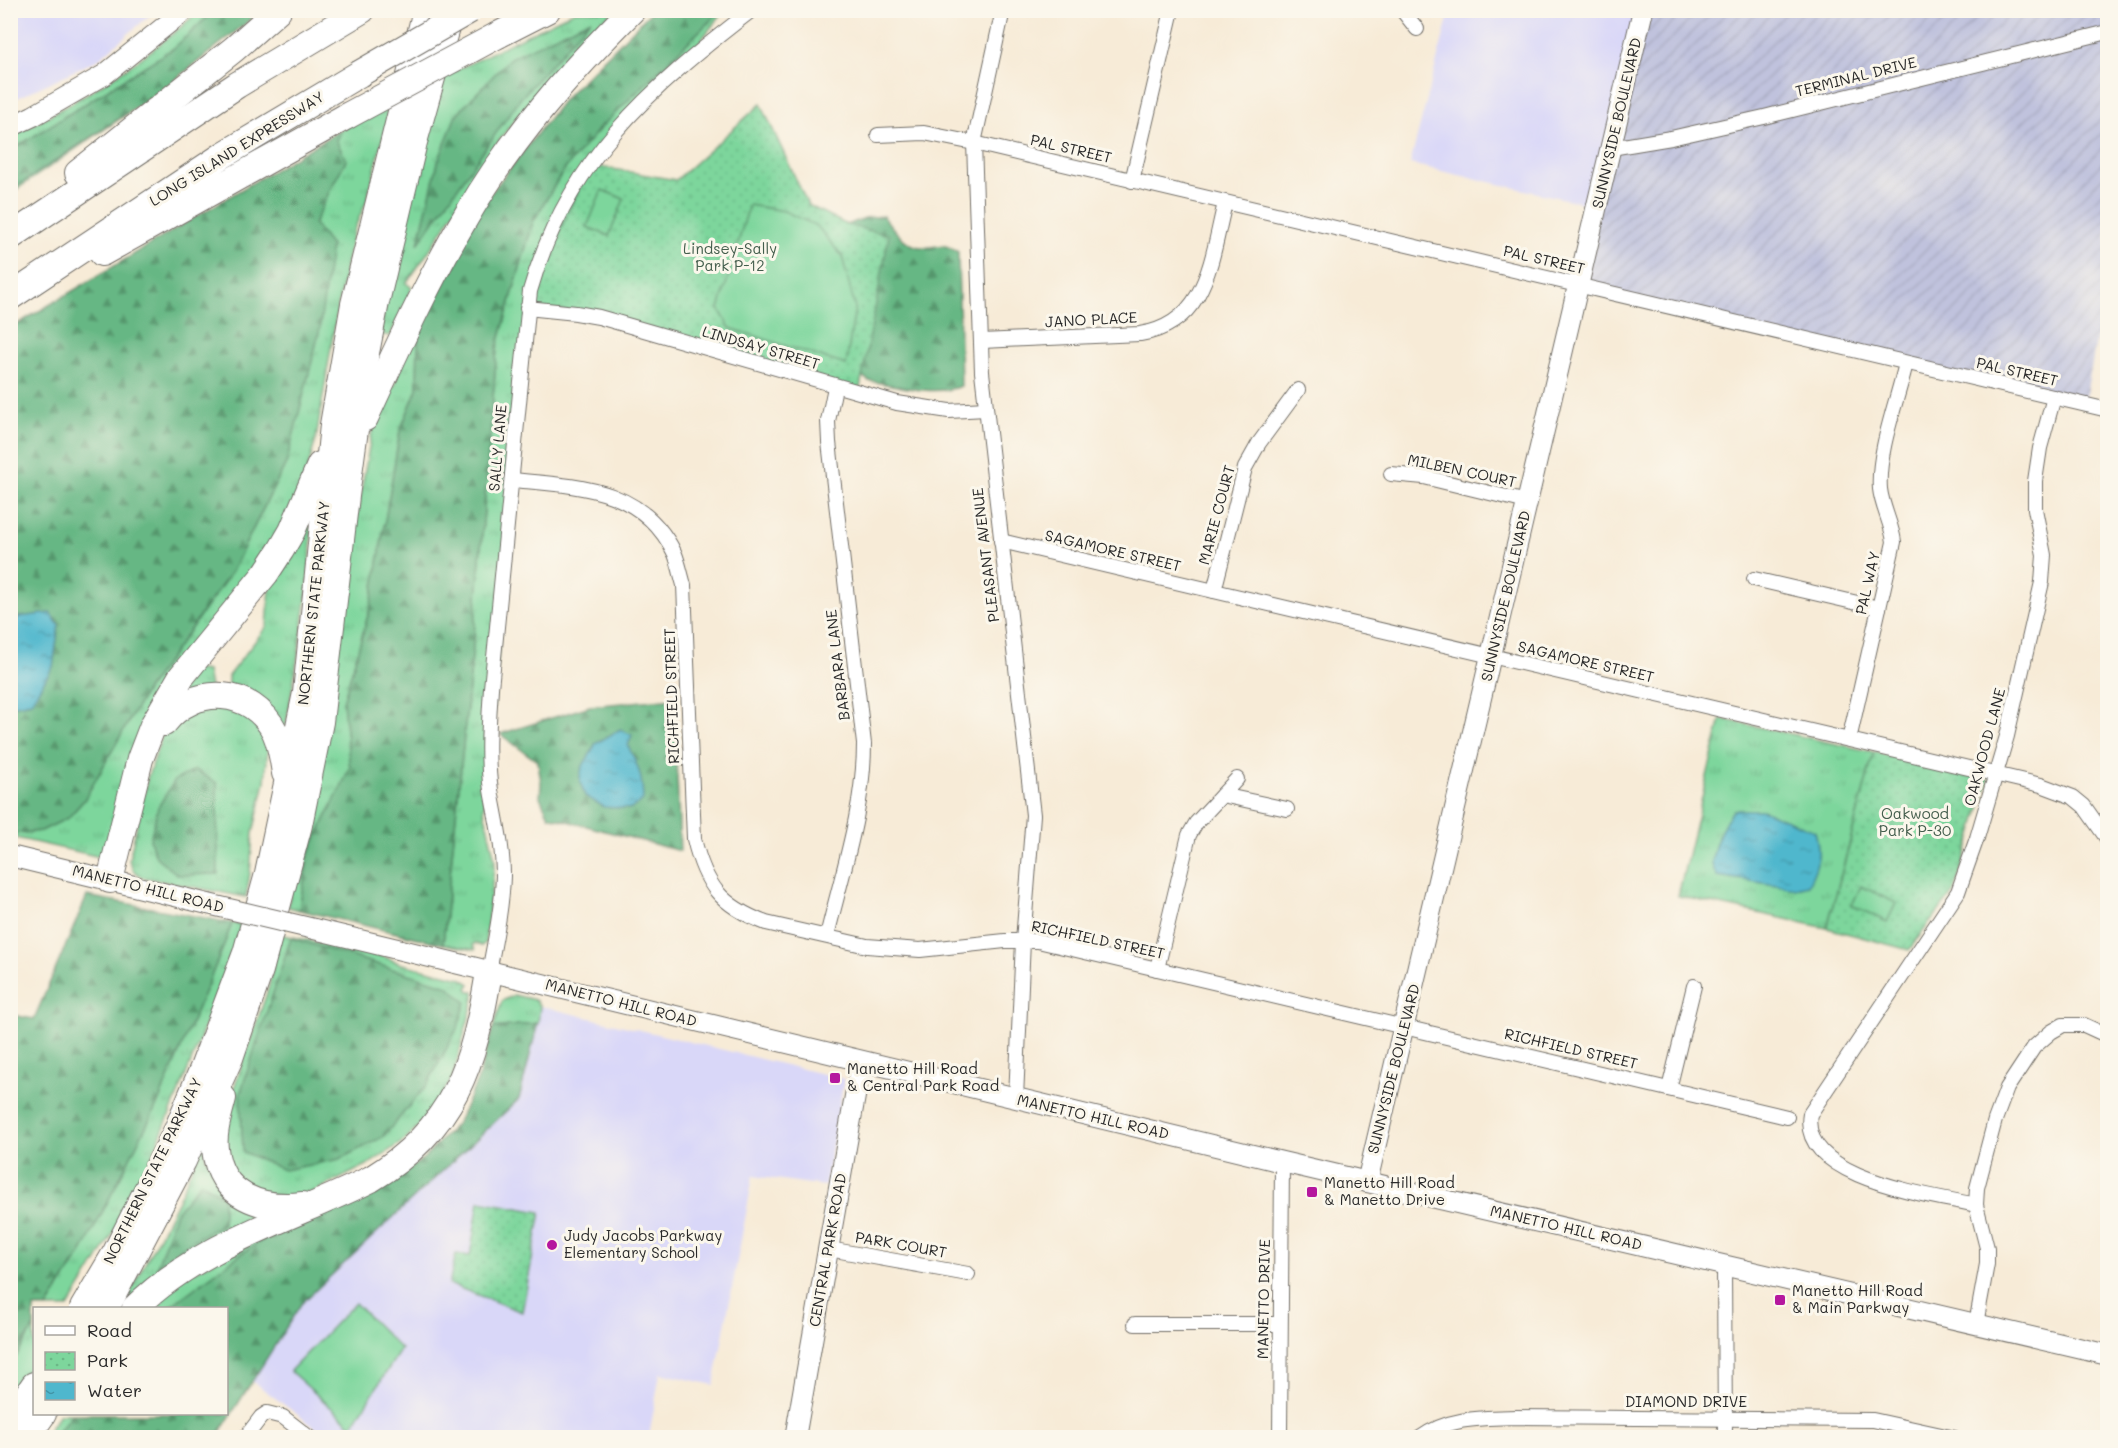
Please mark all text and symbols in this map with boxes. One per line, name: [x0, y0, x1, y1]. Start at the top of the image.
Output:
street label: SUNNYSIDE BOULEVARD: [1587, 36, 1645, 210]
street label: TERMINAL DRIVE: [1793, 51, 1919, 101]
street label: LONG ISLAND EXPRESSWAY: [145, 86, 328, 210]
street label: PAL STREET: [1029, 129, 1114, 167]
park label: Lindsey-Sally Park P-12: [683, 238, 777, 275]
street label: PAL STREET: [1502, 240, 1587, 278]
street label: JANO PLACE: [1044, 307, 1138, 331]
street label: LINDSAY STREET: [700, 321, 822, 373]
street label: PAL STREET: [1975, 352, 2060, 390]
street label: SALLY LANE: [483, 403, 511, 492]
street label: MILBEN COURT: [1406, 449, 1518, 491]
street label: MARIE COURT: [1193, 463, 1239, 567]
street label: PLEASANT AVENUE: [967, 486, 1003, 623]
street label: NORTHERN STATE PARKWAY: [292, 500, 334, 706]
street label: SUNNYSIDE BOULEVARD: [1476, 509, 1534, 683]
street label: SAGAMORE STREET: [1043, 525, 1183, 575]
street label: PAL WAY: [1850, 549, 1884, 616]
street label: BARBARA LANE: [820, 608, 854, 722]
street label: RICHFIELD STREET: [659, 628, 683, 764]
street label: SAGAMORE STREET: [1516, 636, 1656, 686]
street label: OAKWOOD LANE: [1959, 685, 2009, 808]
park label: Oakwood Park P-30: [1879, 803, 1951, 840]
street label: MANETTO HILL ROAD: [70, 860, 226, 917]
street label: RICHFIELD STREET: [1030, 915, 1167, 963]
street label: MANETTO HILL ROAD: [543, 974, 699, 1031]
street label: SUNNYSIDE BOULEVARD: [1362, 982, 1424, 1156]
street label: RICHFIELD STREET: [1503, 1023, 1640, 1073]
place label: Manetto Hill Road & Central Park Road: [847, 1058, 999, 1095]
marker: Manetto Hill Road & Central Park Road: [828, 1071, 842, 1085]
street label: NORTHERN STATE PARKWAY: [98, 1074, 206, 1267]
street label: MANETTO HILL ROAD: [1015, 1089, 1171, 1143]
street label: CENTRAL PARK ROAD: [804, 1172, 850, 1328]
place label: Manetto Hill Road & Manetto Drive: [1324, 1172, 1455, 1209]
marker: Manetto Hill Road & Manetto Drive: [1305, 1185, 1319, 1199]
street label: MANETTO HILL ROAD: [1488, 1200, 1644, 1254]
place label: Judy Jacobs Parkway Elementary School: [564, 1225, 723, 1262]
street label: PARK COURT: [854, 1226, 948, 1262]
marker: Judy Jacobs Parkway Elementary School: [545, 1238, 559, 1252]
street label: MANETTO DRIVE: [1252, 1238, 1274, 1359]
place label: Manetto Hill Road & Main Parkway: [1792, 1280, 1923, 1317]
marker: Manetto Hill Road & Main Parkway: [1773, 1293, 1787, 1307]
legend: [33, 1307, 228, 1415]
text: Road: [87, 1318, 132, 1342]
text: Park: [87, 1348, 128, 1372]
text: Water: [87, 1378, 142, 1402]
street label: DIAMOND DRIVE: [1625, 1391, 1747, 1411]

